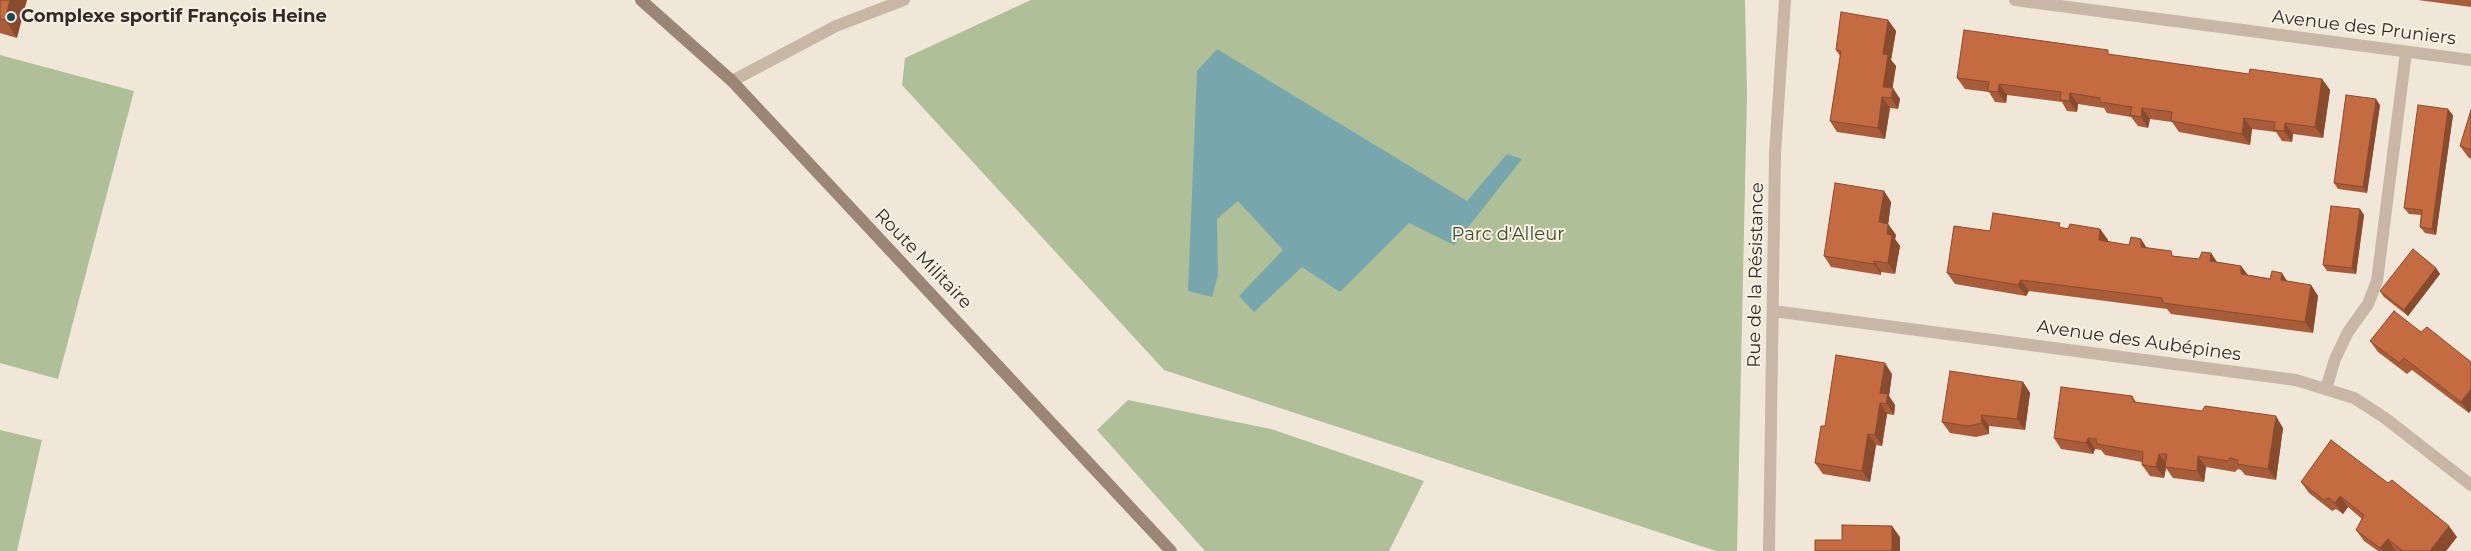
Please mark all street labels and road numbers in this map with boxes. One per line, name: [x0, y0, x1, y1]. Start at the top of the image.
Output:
street label: Avenue des Pruniers: [2271, 6, 2457, 50]
street label: Rue de la Résistance: [1744, 182, 1768, 368]
street label: Route Militaire: [870, 204, 976, 314]
street label: Avenue des Aubépines: [2036, 316, 2242, 366]

